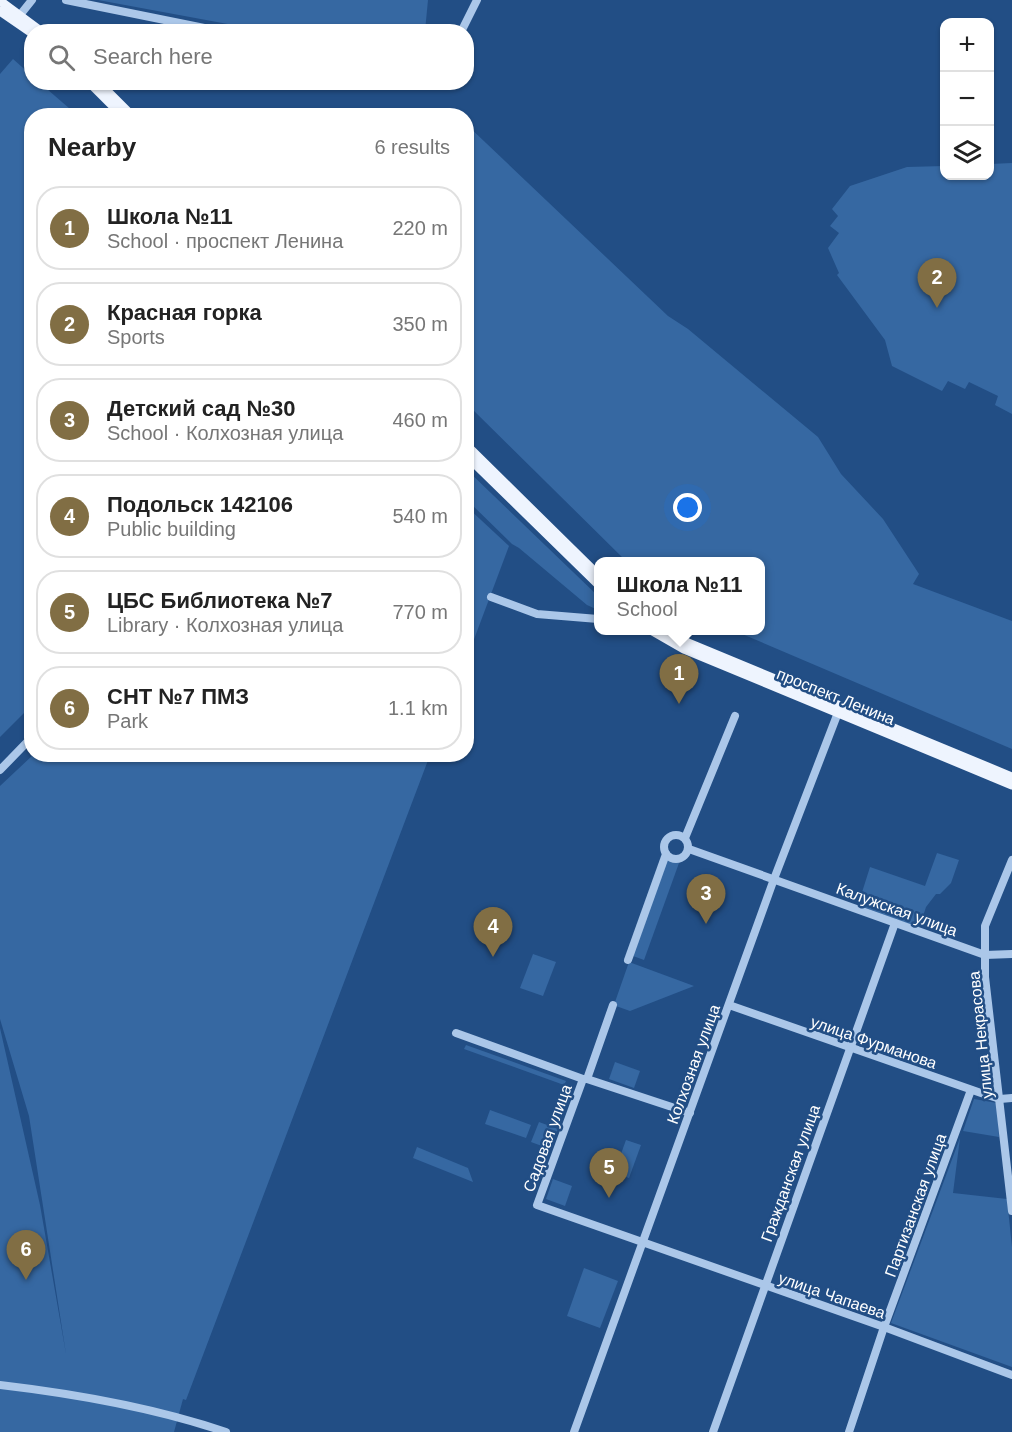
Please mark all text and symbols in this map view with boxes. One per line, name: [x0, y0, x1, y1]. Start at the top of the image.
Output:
map controls: [940, 18, 994, 180]
button: +: [940, 18, 994, 72]
search box: [24, 24, 474, 90]
icon: search: [45, 41, 78, 74]
text: Search here: [93, 44, 213, 69]
button: −: [940, 72, 994, 126]
button: layers: [940, 126, 994, 180]
text: Nearby: [48, 132, 136, 162]
text: 6 results: [374, 136, 450, 158]
text: Школа №11: [107, 204, 233, 229]
text: 1: [64, 217, 75, 239]
text: 220 m: [392, 217, 448, 239]
text: School · проспект Ленина: [107, 230, 343, 252]
pin: 2: [918, 258, 956, 308]
text: Красная горка: [107, 300, 262, 325]
text: 2: [64, 313, 75, 335]
text: 350 m: [392, 313, 448, 335]
text: Sports: [107, 326, 165, 348]
text: Детский сад №30: [107, 396, 296, 421]
text: 3: [64, 409, 75, 431]
text: 460 m: [392, 409, 448, 431]
text: School · Колхозная улица: [107, 422, 343, 444]
text: Подольск 142106: [107, 492, 293, 517]
your location: [673, 493, 702, 522]
text: 4: [64, 505, 75, 527]
text: 540 m: [392, 505, 448, 527]
text: Public building: [107, 518, 236, 540]
popup: [594, 557, 765, 635]
text: Школа №11: [617, 572, 742, 597]
text: ЦБС Библиотека №7: [107, 588, 333, 613]
text: School: [617, 598, 678, 620]
text: 5: [64, 601, 75, 623]
text: 770 m: [392, 601, 448, 623]
text: Library · Колхозная улица: [107, 614, 343, 636]
pin: 1: [660, 654, 698, 704]
street label: проспект Ленина: [774, 665, 897, 728]
text: СНТ №7 ПМЗ: [107, 684, 249, 709]
text: 6: [64, 697, 75, 719]
text: 1.1 km: [388, 697, 448, 719]
text: Park: [107, 710, 148, 732]
pin: 3: [686, 874, 726, 924]
street label: Калужская улица: [834, 880, 960, 939]
pin: 4: [474, 908, 512, 957]
street label: улица Некрасова: [965, 970, 996, 1099]
street label: Колхозная улица: [664, 1002, 723, 1126]
street label: улица Фурманова: [809, 1013, 939, 1072]
street label: Садовая улица: [520, 1082, 575, 1194]
street label: Гражданская улица: [758, 1102, 823, 1244]
street label: Партизанская улица: [882, 1131, 949, 1279]
pin: 5: [590, 1148, 628, 1198]
pin: 6: [6, 1230, 46, 1280]
street label: улица Чапаева: [776, 1269, 887, 1322]

